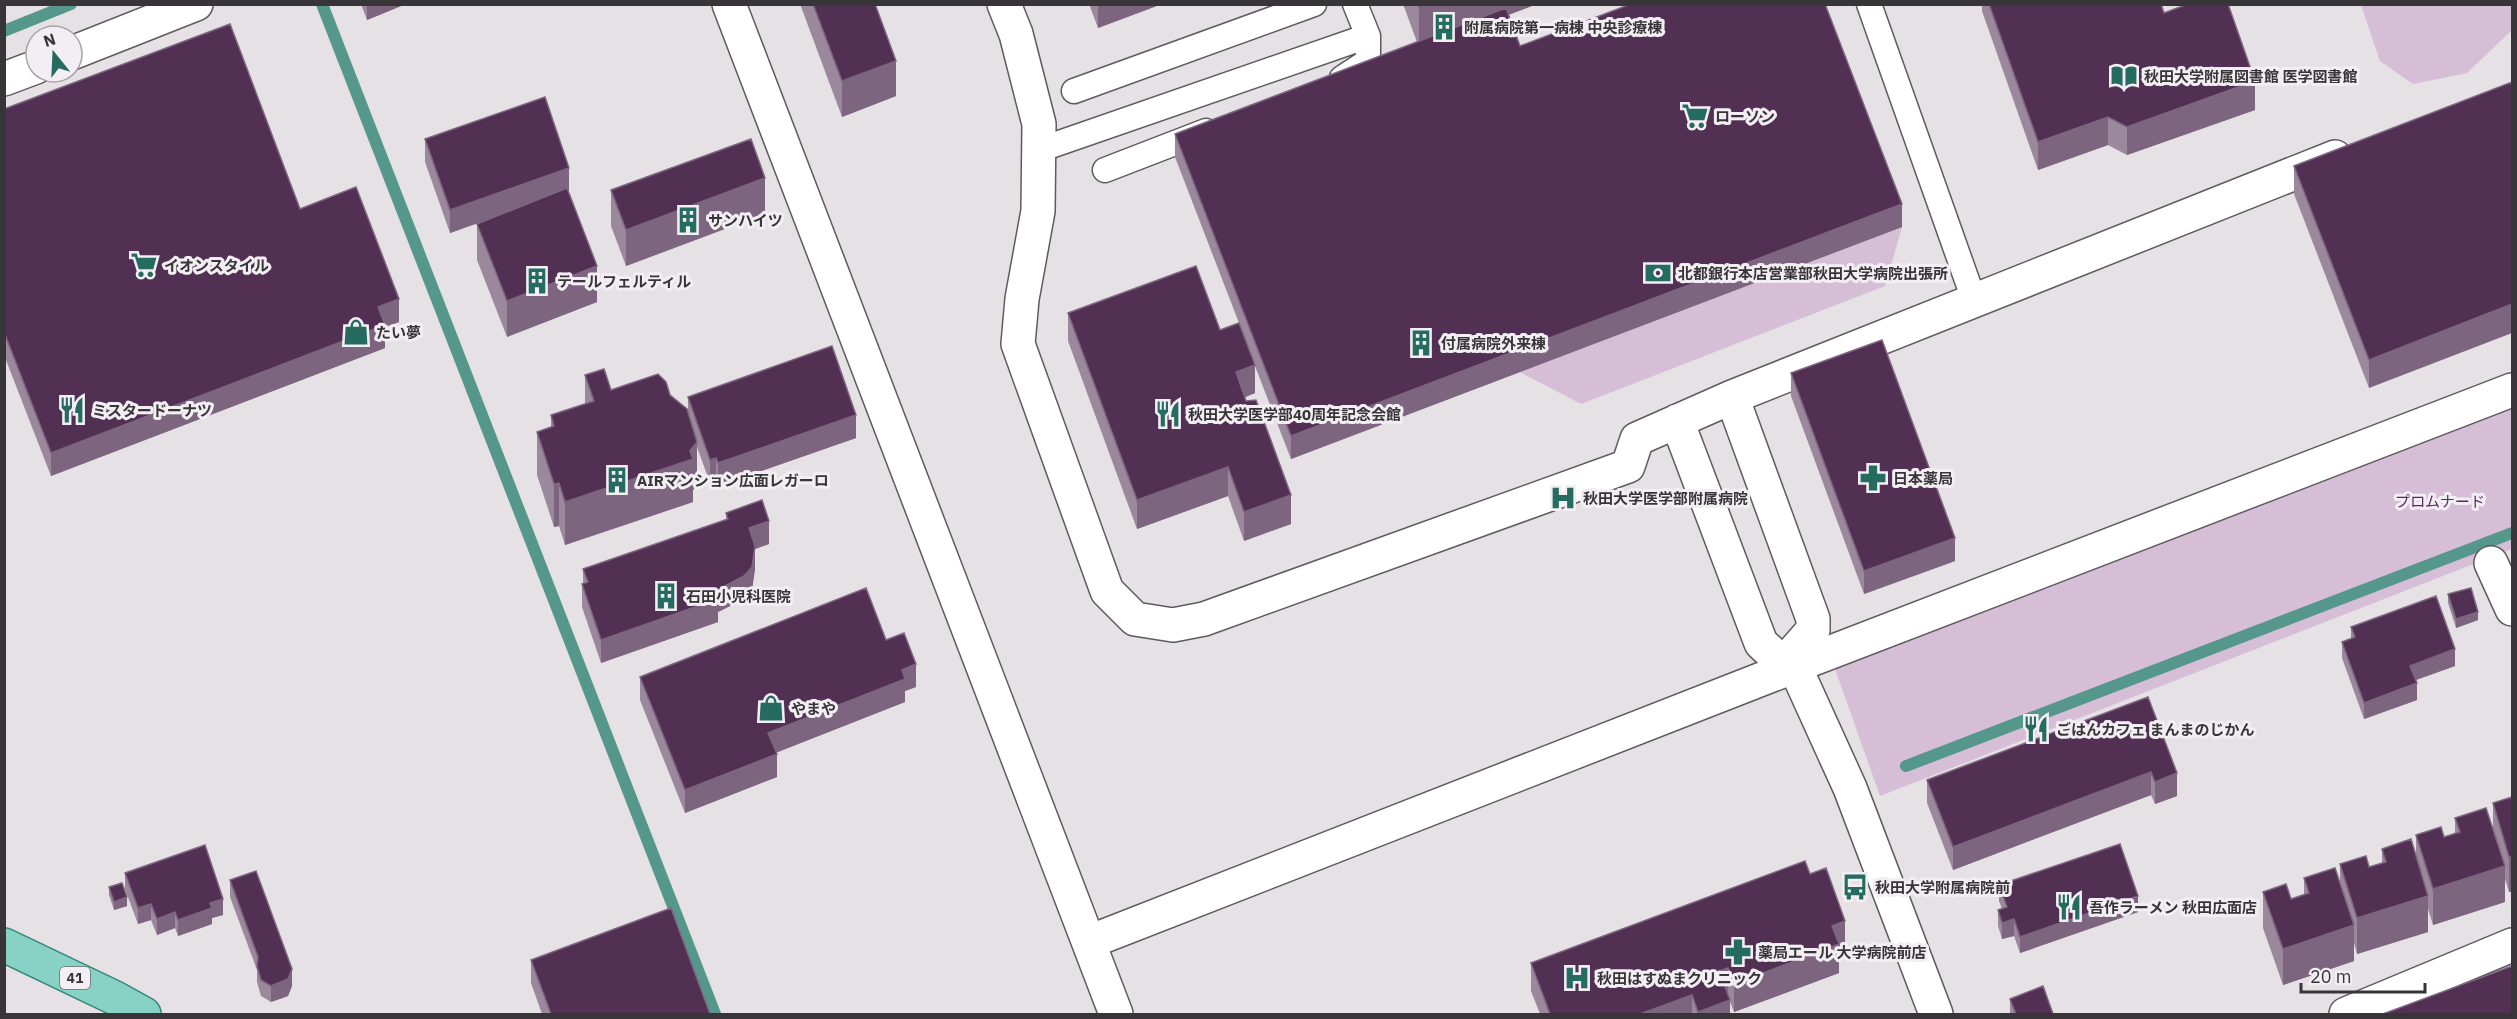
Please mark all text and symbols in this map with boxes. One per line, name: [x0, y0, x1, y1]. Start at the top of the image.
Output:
building icon: 附属病院第一病棟 中央診療棟: [1429, 12, 1459, 42]
place label: 附属病院第一病棟 中央診療棟: [1464, 18, 1663, 37]
north arrow: [24, 24, 84, 84]
text: N: [41, 28, 58, 51]
library icon: 秋田大学附属図書館 医学図書館: [2109, 61, 2139, 91]
place label: 秋田大学附属図書館 医学図書館: [2144, 67, 2358, 86]
supermarket icon: ローソン: [1680, 101, 1710, 131]
place label: ローソン: [1715, 107, 1775, 126]
building icon: サンハイツ: [673, 205, 703, 235]
place label: サンハイツ: [708, 211, 783, 230]
supermarket icon: イオンスタイル: [129, 250, 159, 280]
place label: イオンスタイル: [164, 256, 269, 275]
bank icon: 北都銀行本店営業部秋田大学病院出張所: [1643, 258, 1673, 288]
place label: 北都銀行本店営業部秋田大学病院出張所: [1678, 264, 1948, 283]
building icon: テールフェルティル: [522, 266, 552, 296]
place label: テールフェルティル: [557, 272, 691, 291]
shop icon: たい夢: [341, 317, 371, 347]
place label: たい夢: [376, 323, 421, 342]
building icon: 付属病院外来棟: [1406, 328, 1436, 358]
place label: 付属病院外来棟: [1441, 334, 1546, 353]
restaurant icon: ミスタードーナツ: [57, 395, 87, 425]
restaurant icon: 秋田大学医学部40周年記念会館: [1153, 399, 1183, 429]
place label: ミスタードーナツ: [92, 401, 212, 420]
place label: 秋田大学医学部40周年記念会館: [1188, 405, 1401, 424]
pharmacy icon: 日本薬局: [1858, 463, 1888, 493]
building icon: AIRマンション広面レガーロ: [602, 465, 632, 495]
place label: 日本薬局: [1893, 469, 1953, 488]
place label: AIRマンション広面レガーロ: [637, 471, 829, 490]
hospital icon: 秋田大学医学部附属病院: [1548, 483, 1578, 513]
place label: 秋田大学医学部附属病院: [1583, 489, 1748, 508]
park label: プロムナード: [2395, 492, 2485, 511]
building icon: 石田小児科医院: [651, 581, 681, 611]
place label: 石田小児科医院: [686, 587, 791, 606]
shop icon: やまや: [756, 693, 786, 723]
place label: やまや: [791, 699, 836, 718]
restaurant icon: ごはんカフェ まんまのじかん: [2021, 714, 2051, 744]
place label: ごはんカフェ まんまのじかん: [2056, 720, 2255, 739]
bus stop icon: 秋田大学附属病院前: [1840, 872, 1870, 902]
place label: 秋田大学附属病院前: [1875, 878, 2010, 897]
restaurant icon: 吾作ラーメン 秋田広面店: [2054, 892, 2084, 922]
place label: 吾作ラーメン 秋田広面店: [2089, 898, 2257, 917]
pharmacy icon: 薬局エール 大学病院前店: [1723, 937, 1753, 967]
place label: 薬局エール 大学病院前店: [1758, 943, 1927, 962]
scale bar: [2301, 956, 2426, 994]
hospital icon: 秋田はすぬまクリニック: [1562, 963, 1592, 993]
text: 20 m: [2310, 965, 2352, 988]
road number: 41: [60, 967, 90, 989]
place label: 秋田はすぬまクリニック: [1597, 969, 1762, 988]

